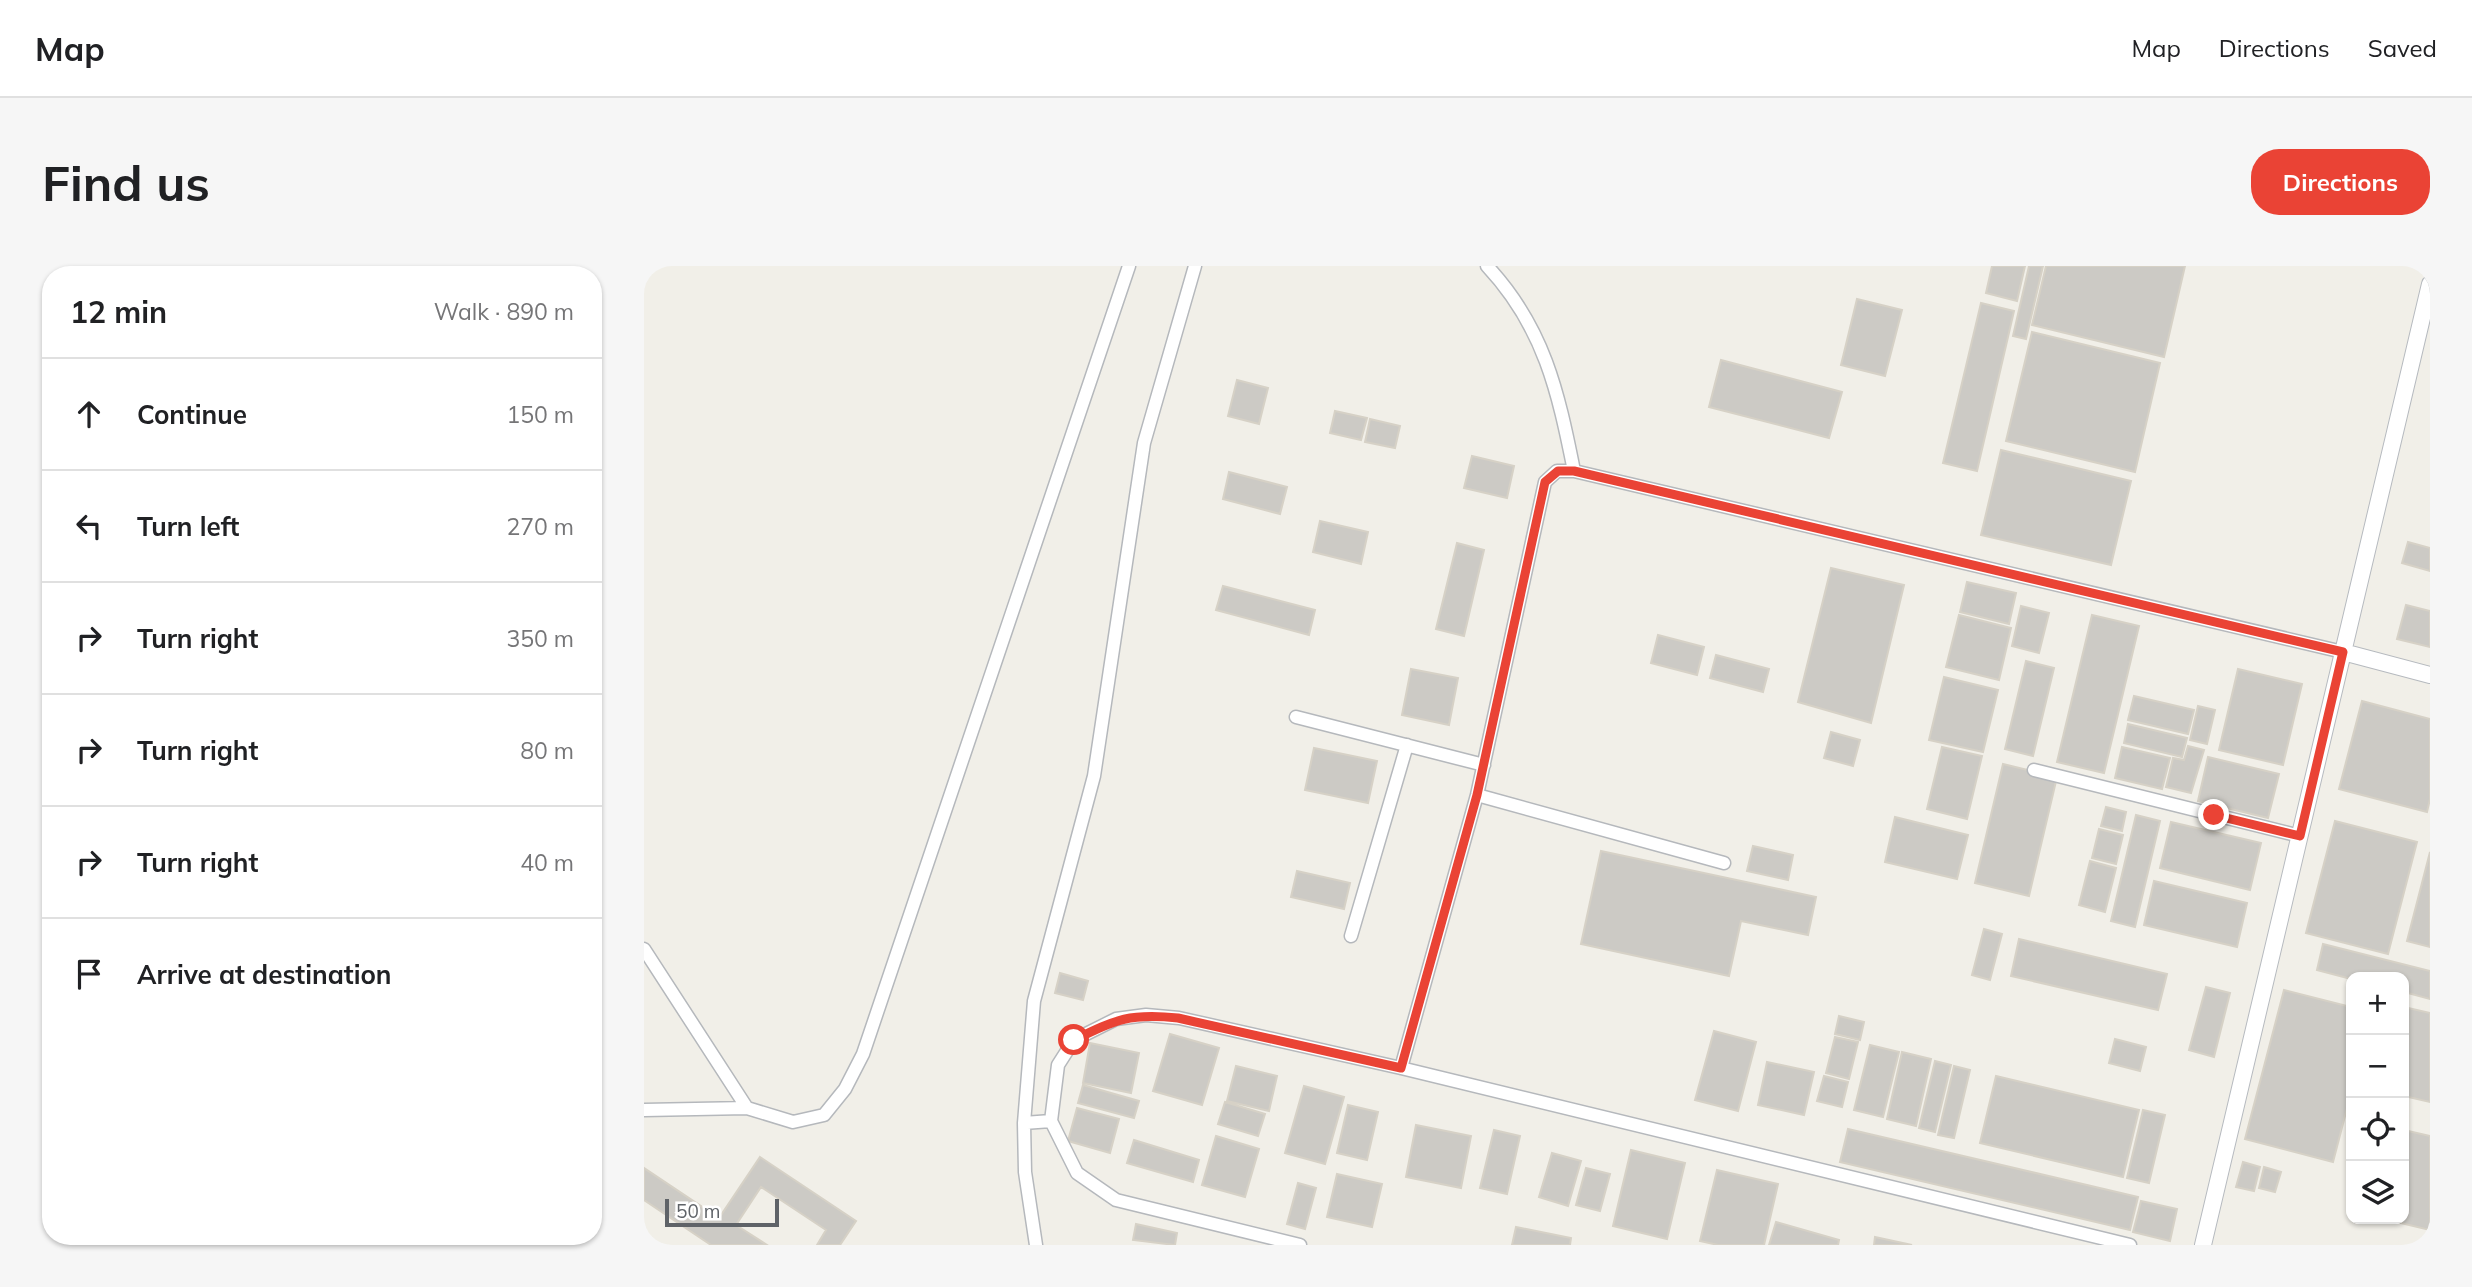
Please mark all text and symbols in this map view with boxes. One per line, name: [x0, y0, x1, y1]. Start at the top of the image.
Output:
text: Map: [35, 28, 105, 69]
text: Map: [2131, 33, 2181, 63]
text: Directions: [2219, 33, 2330, 63]
text: Saved: [2368, 33, 2437, 63]
button: Directions: [2251, 149, 2430, 215]
text: Find us: [42, 152, 210, 213]
text: 12 min: [70, 293, 167, 331]
text: Walk · 890 m: [434, 297, 574, 326]
icon: ahead: [70, 395, 108, 433]
text: Continue: [137, 398, 247, 431]
text: 150 m: [506, 400, 574, 429]
icon: left: [70, 507, 108, 545]
text: Turn left: [137, 510, 239, 543]
text: 270 m: [506, 512, 574, 541]
icon: right: [70, 619, 108, 657]
text: Turn right: [137, 622, 258, 655]
text: 350 m: [506, 624, 574, 653]
icon: right: [70, 731, 108, 769]
text: Turn right: [137, 734, 258, 767]
text: 80 m: [520, 736, 574, 765]
route end: [2198, 799, 2229, 830]
icon: right: [70, 843, 108, 881]
text: Turn right: [137, 846, 258, 879]
text: 40 m: [520, 848, 574, 877]
icon: arrive: [70, 955, 108, 993]
text: Arrive at destination: [137, 958, 392, 991]
map controls: [2346, 972, 2409, 1224]
button: +: [2346, 972, 2409, 1035]
route start: [1058, 1024, 1089, 1055]
button: −: [2346, 1035, 2409, 1098]
button: locate: [2346, 1098, 2409, 1161]
button: layers: [2346, 1161, 2409, 1224]
scale bar: [665, 1196, 779, 1228]
text: 50 m: [676, 1199, 720, 1223]

